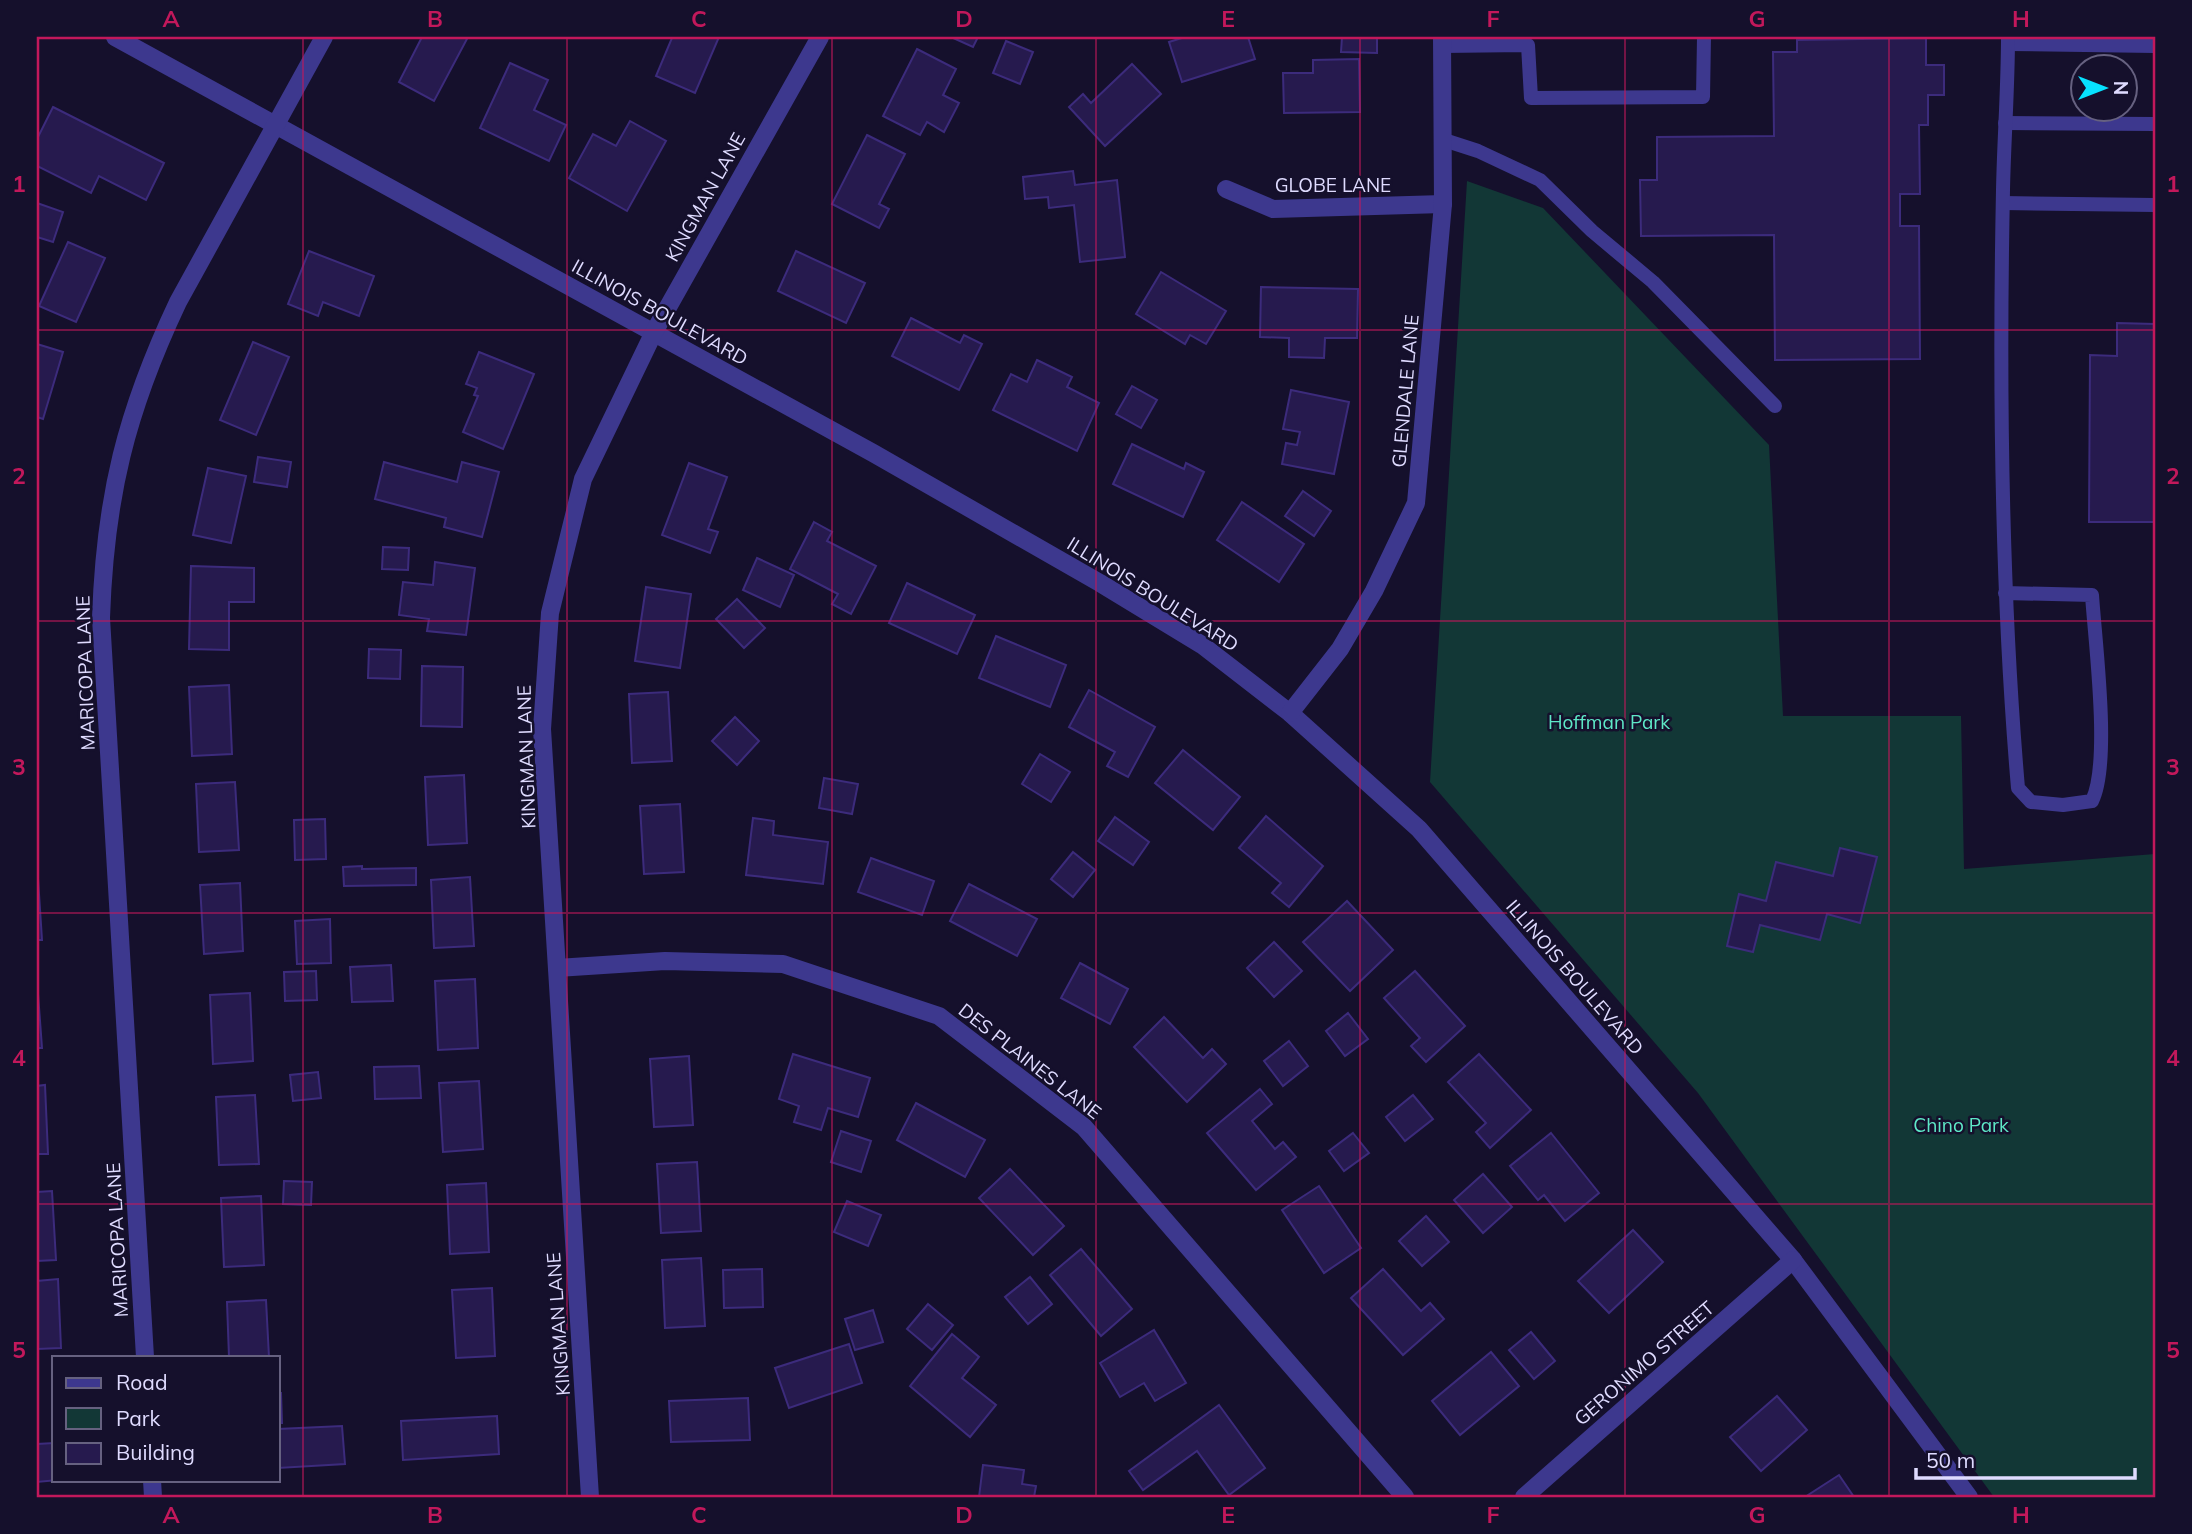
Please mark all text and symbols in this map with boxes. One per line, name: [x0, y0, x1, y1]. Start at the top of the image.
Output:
text: A: [162, 4, 180, 33]
text: B: [427, 4, 443, 33]
text: C: [691, 4, 707, 33]
text: D: [955, 4, 973, 33]
text: E: [1221, 4, 1235, 33]
text: F: [1486, 4, 1500, 33]
text: G: [1748, 4, 1766, 33]
text: H: [2012, 4, 2030, 33]
north arrow: [2070, 52, 2140, 122]
text: N: [2109, 81, 2133, 95]
street label: KINGMAN LANE: [660, 128, 750, 266]
text: 1: [12, 169, 26, 198]
text: 1: [2166, 169, 2180, 198]
street label: GLOBE LANE: [1275, 173, 1391, 197]
street label: ILLINOIS BOULEVARD: [568, 254, 752, 370]
street label: GLENDALE LANE: [1386, 314, 1424, 468]
text: 2: [12, 461, 26, 490]
text: 2: [2166, 461, 2180, 490]
street label: ILLINOIS BOULEVARD: [1063, 531, 1243, 657]
street label: MARICOPA LANE: [70, 595, 100, 751]
street label: KINGMAN LANE: [511, 685, 541, 829]
park label: Hoffman Park: [1548, 710, 1670, 734]
text: 3: [12, 752, 26, 781]
text: 3: [2166, 752, 2180, 781]
street label: ILLINOIS BOULEVARD: [1501, 895, 1649, 1059]
street label: DES PLAINES LANE: [954, 998, 1106, 1124]
text: 4: [12, 1043, 26, 1072]
text: 4: [2166, 1043, 2180, 1072]
park label: Chino Park: [1913, 1113, 2009, 1137]
street label: MARICOPA LANE: [101, 1162, 133, 1318]
street label: KINGMAN LANE: [541, 1251, 575, 1397]
street label: GERONIMO STREET: [1569, 1295, 1719, 1430]
text: 5: [12, 1335, 26, 1364]
text: 5: [2166, 1335, 2180, 1364]
legend: [52, 1356, 280, 1482]
text: Road: [116, 1369, 167, 1395]
text: Park: [116, 1405, 160, 1431]
scale bar: [1916, 1436, 2134, 1480]
text: Building: [116, 1439, 195, 1465]
text: 50 m: [1926, 1447, 1975, 1473]
text: A: [162, 1500, 180, 1529]
text: B: [427, 1500, 443, 1529]
text: C: [691, 1500, 707, 1529]
text: D: [955, 1500, 973, 1529]
text: E: [1221, 1500, 1235, 1529]
text: F: [1486, 1500, 1500, 1529]
text: G: [1748, 1500, 1766, 1529]
text: H: [2012, 1500, 2030, 1529]

